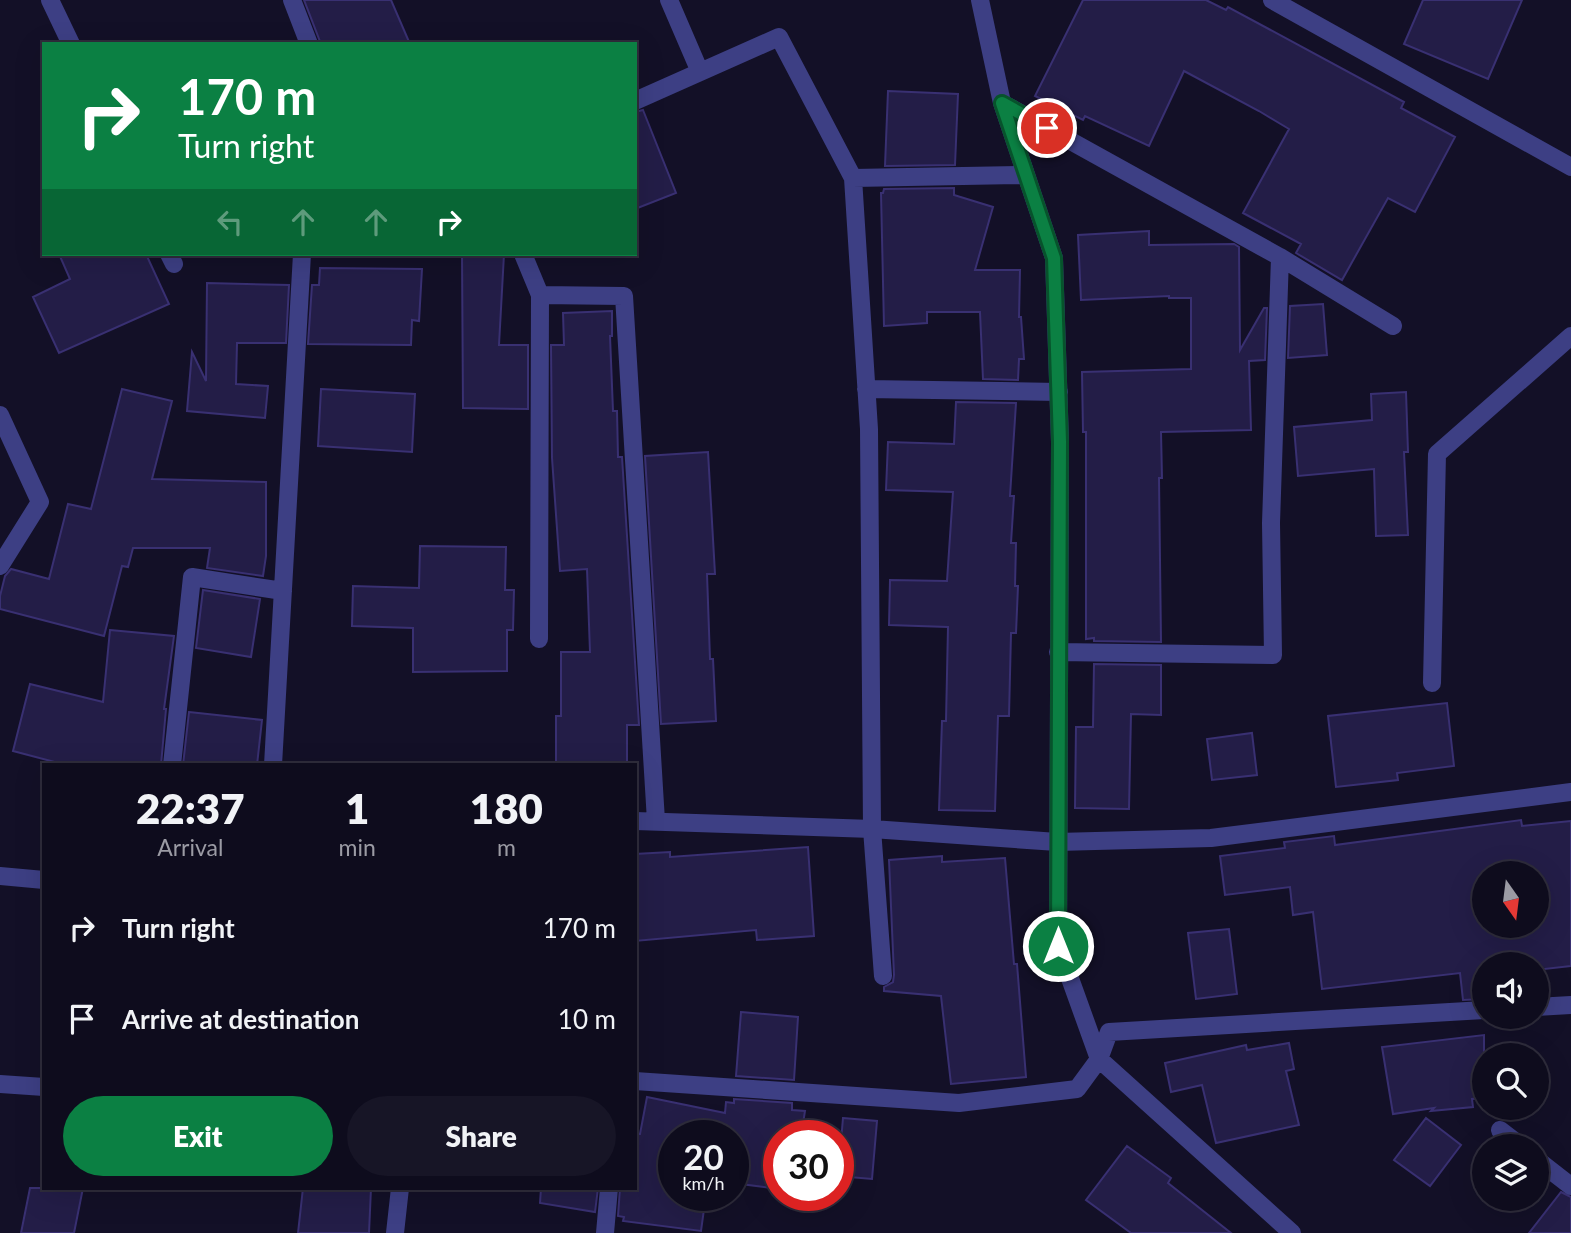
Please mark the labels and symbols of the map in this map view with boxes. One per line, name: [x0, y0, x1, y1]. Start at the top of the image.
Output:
pin: [1017, 98, 1077, 158]
north arrow: [1472, 861, 1549, 938]
position arrow: [1021, 909, 1095, 983]
speed limit sign: 30: [763, 1120, 854, 1211]

